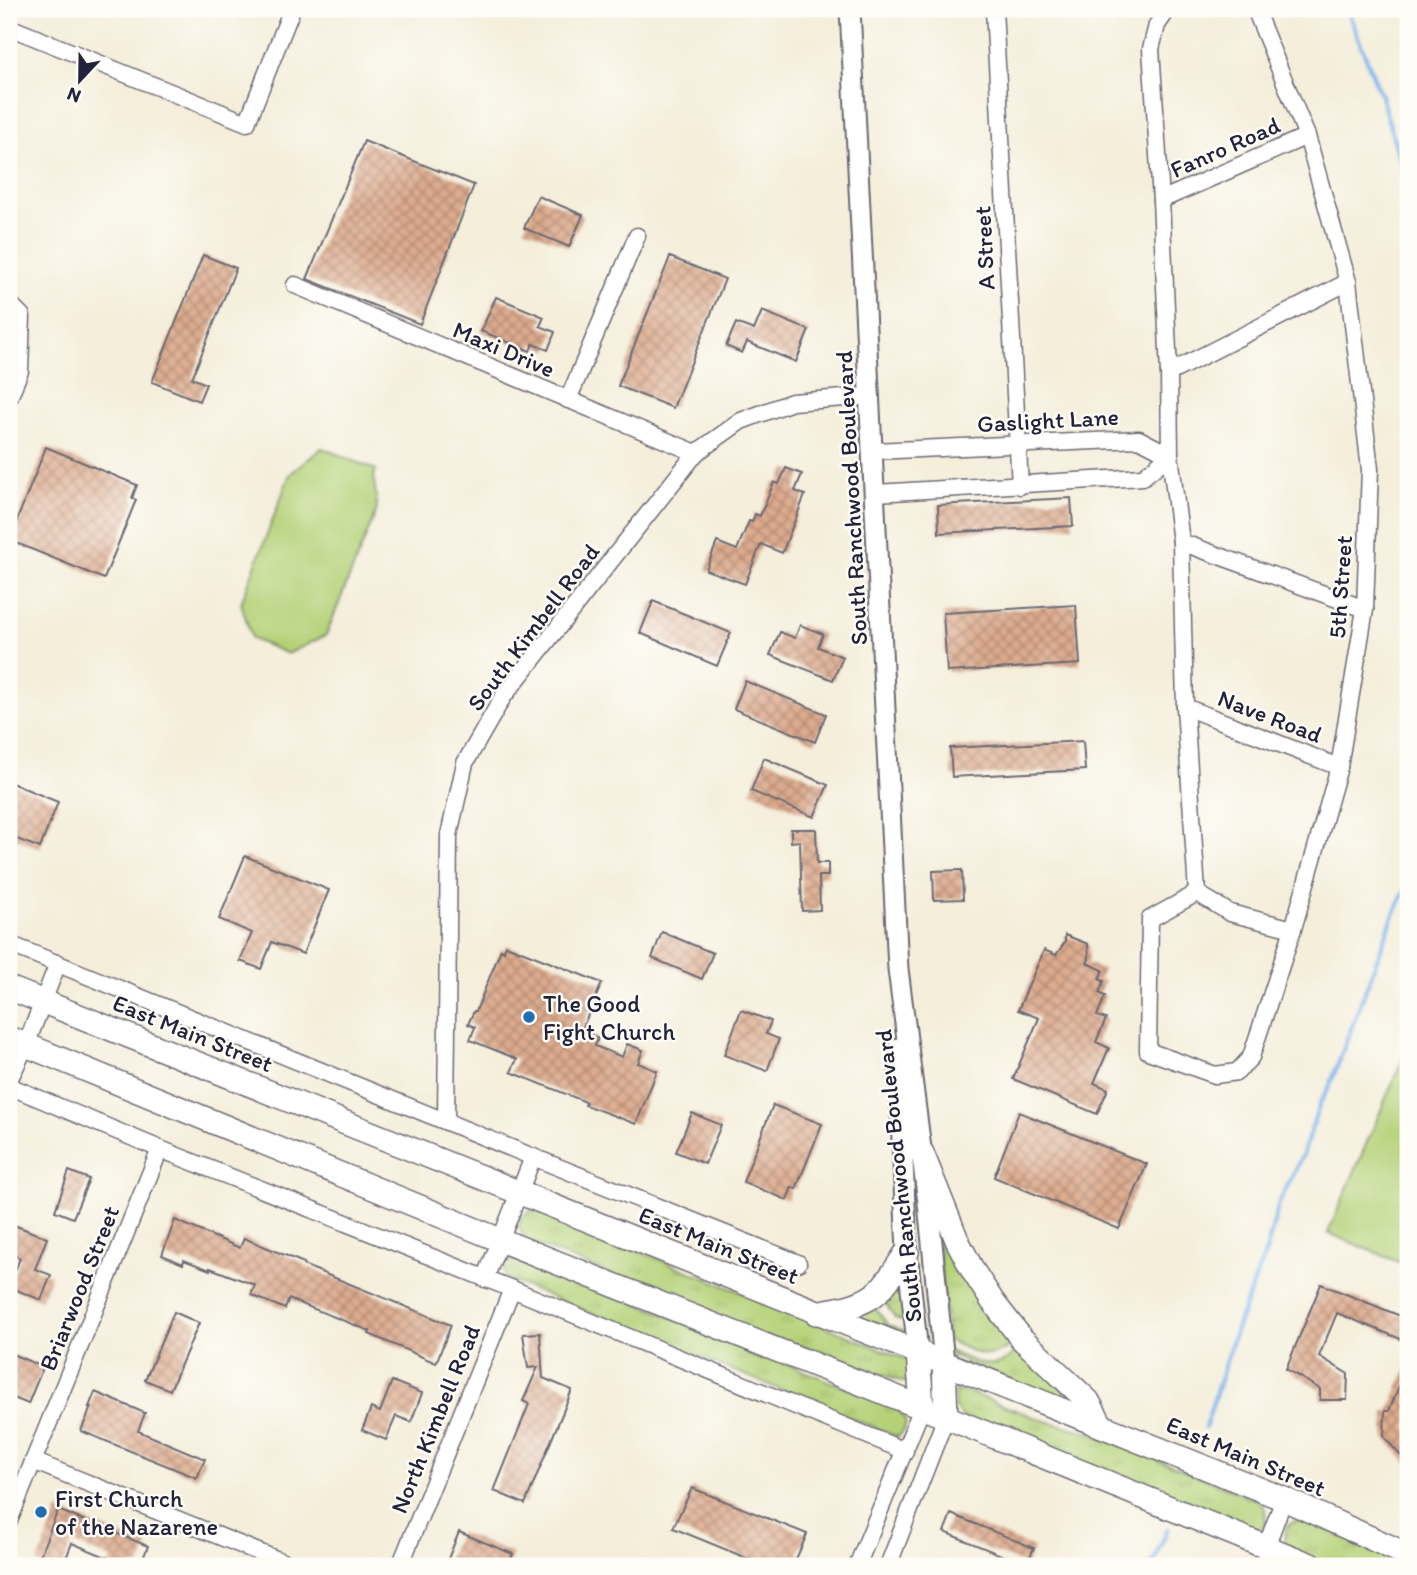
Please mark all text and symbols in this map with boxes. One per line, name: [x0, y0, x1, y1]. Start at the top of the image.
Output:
north arrow: [46, 46, 116, 116]
text: N: [64, 82, 84, 108]
street label: Fanro Road: [1166, 110, 1284, 184]
street label: A Street: [967, 205, 1001, 291]
street label: Maxi Drive: [449, 315, 559, 383]
street label: South Ranchwood Boulevard: [829, 350, 873, 646]
street label: Gaslight Lane: [976, 402, 1120, 438]
street label: 5th Street: [1322, 535, 1358, 639]
street label: South Kimbell Road: [461, 538, 605, 716]
street label: Nave Road: [1214, 683, 1326, 749]
street label: East Main Street: [109, 988, 277, 1078]
place label: The Good Fight Church: [543, 989, 675, 1046]
marker: The Good Fight Church: [521, 1009, 537, 1025]
street label: South Ranchwood Boulevard: [868, 1028, 928, 1324]
street label: East Main Street: [635, 1200, 803, 1290]
street label: Briarwood Street: [33, 1201, 125, 1375]
street label: North Kimbell Road: [384, 1320, 486, 1518]
street label: East Main Street: [1162, 1409, 1330, 1503]
place label: First Church of the Nazarene: [55, 1484, 218, 1541]
marker: First Church of the Nazarene: [33, 1504, 49, 1520]

